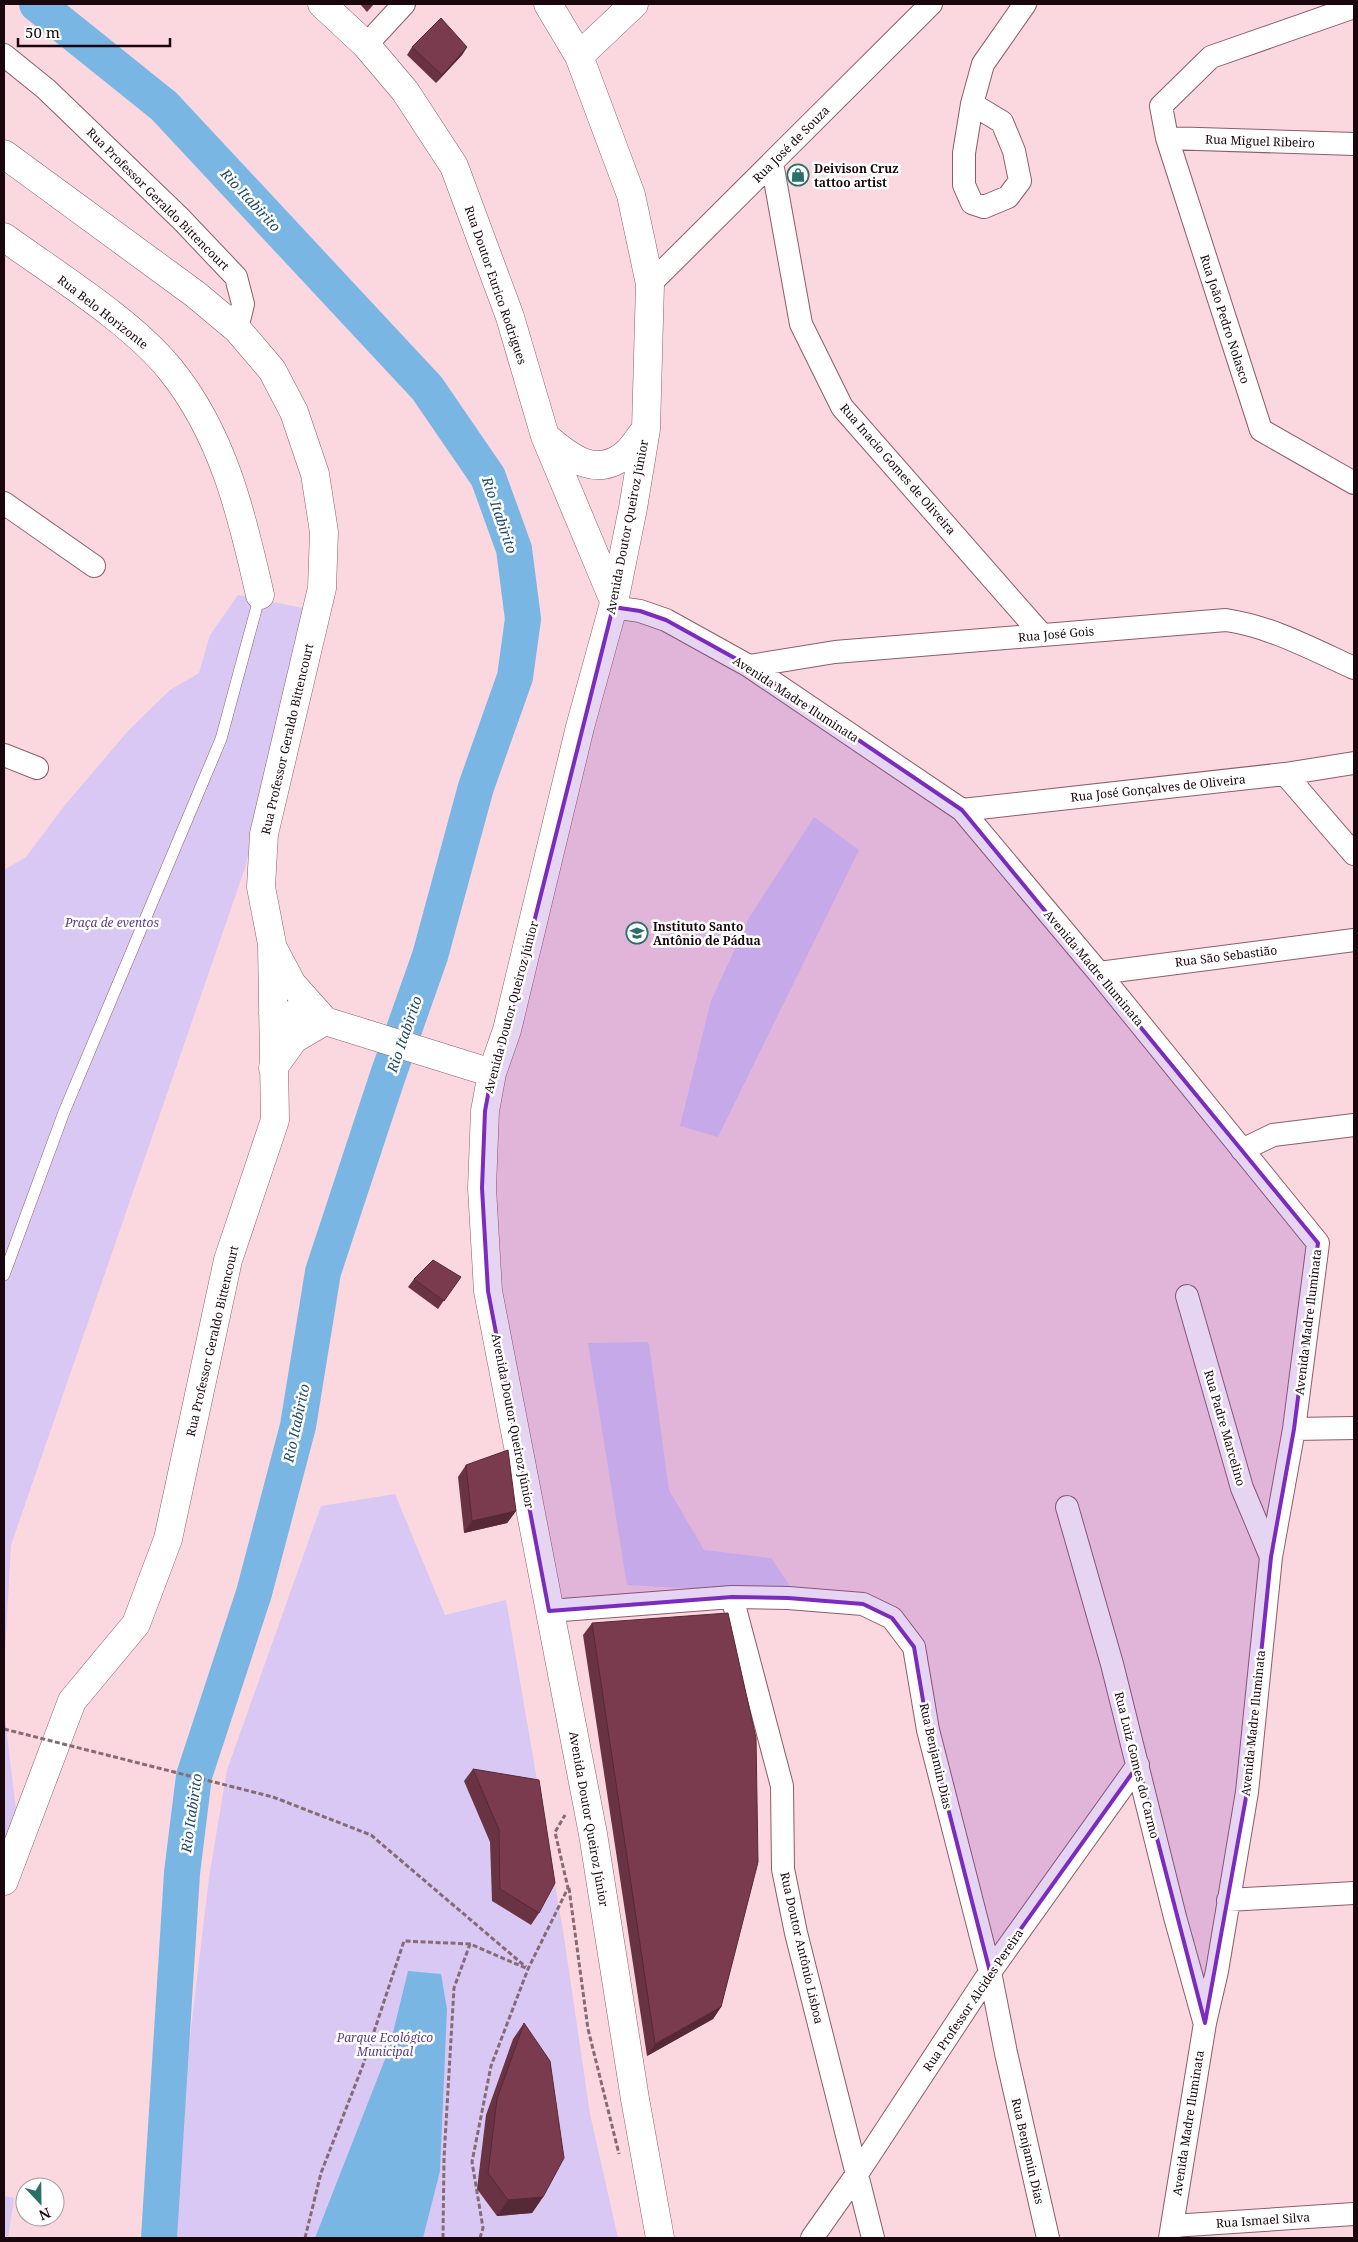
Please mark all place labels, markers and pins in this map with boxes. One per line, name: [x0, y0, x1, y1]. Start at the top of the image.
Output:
place label: Deivison Cruz tattoo artist: [814, 160, 899, 191]
shop icon: Deivison Cruz tattoo artist: [786, 163, 810, 187]
place label: Instituto Santo Antônio de Pádua: [653, 918, 761, 949]
school or university icon: Instituto Santo Antônio de Pádua: [625, 921, 649, 945]

